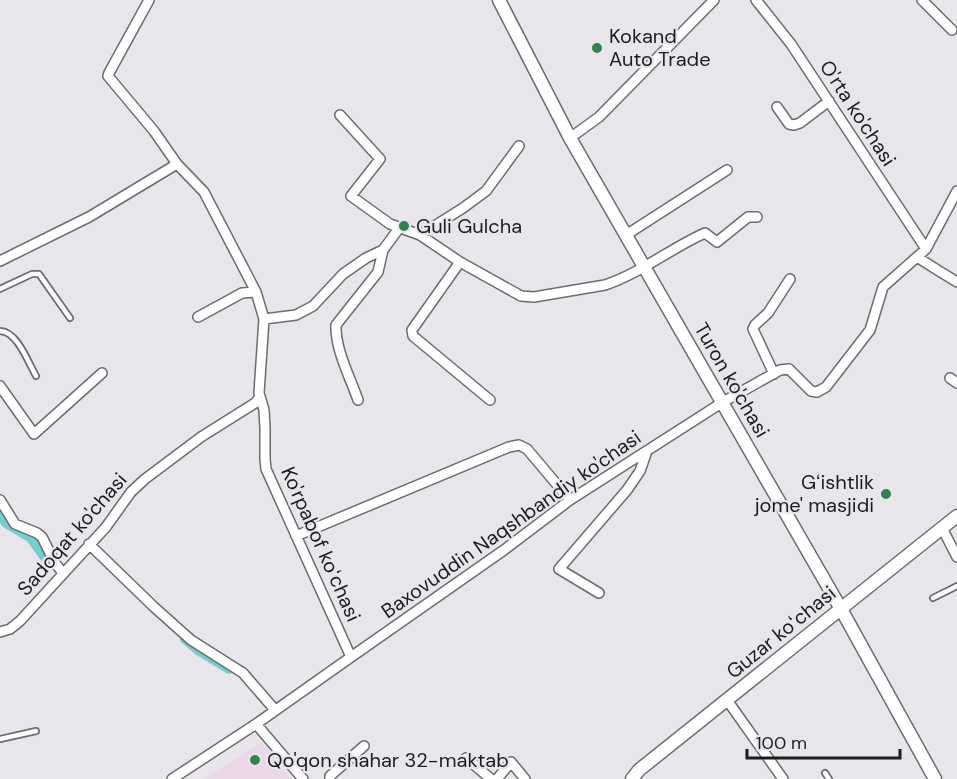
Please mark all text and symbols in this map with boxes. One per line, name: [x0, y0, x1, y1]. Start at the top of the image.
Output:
place label: Kokand Auto Trade: [609, 23, 711, 72]
marker: Kokand Auto Trade: [590, 41, 604, 55]
street label: O'rta ko'chasi: [814, 55, 902, 171]
place label: Guli Gulcha: [416, 213, 522, 239]
marker: Guli Gulcha: [397, 219, 411, 233]
street label: Turon ko'chasi: [689, 318, 775, 442]
street label: Baxovuddin Naqshbandiy ko'chasi: [376, 424, 646, 624]
street label: Ko'rpabof koʻchasi: [275, 463, 367, 625]
street label: Sadoqat ko'chasi: [11, 467, 133, 601]
place label: Gʻishtlik jome' masjidi: [754, 469, 874, 518]
marker: Gʻishtlik jome' masjidi: [879, 487, 893, 501]
street label: Guzar koʻchasi: [721, 580, 841, 684]
scale bar: [747, 722, 900, 760]
text: 100 m: [756, 731, 807, 755]
place label: Qo'qon shahar 32-maktab: [267, 747, 509, 773]
marker: Qo'qon shahar 32-maktab: [248, 753, 262, 767]

